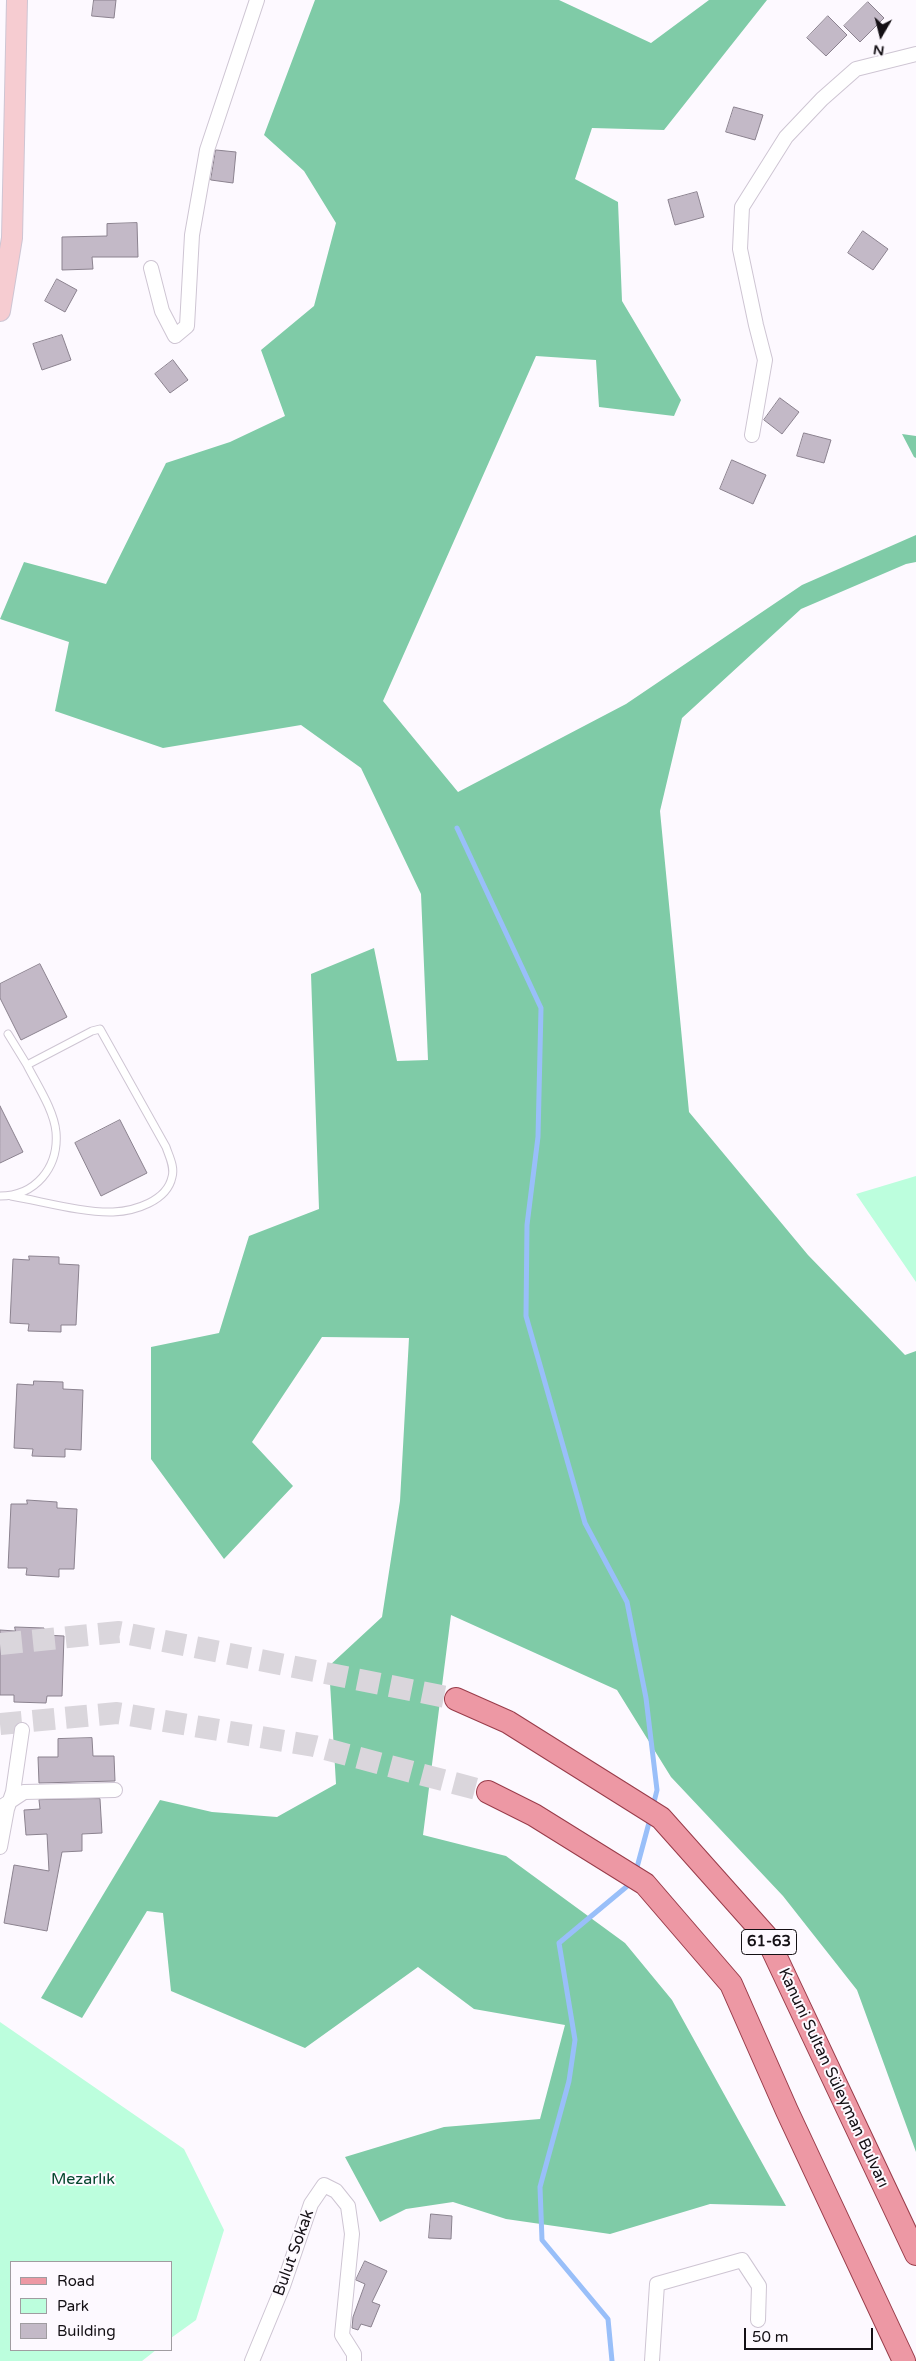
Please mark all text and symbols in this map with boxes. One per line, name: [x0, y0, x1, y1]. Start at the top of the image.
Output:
north arrow: [856, 10, 906, 60]
text: N: [872, 41, 886, 60]
road number: 61-63: [742, 1930, 796, 1954]
street label: Kanuni Sultan Süleyman Bulvarı: [774, 1965, 892, 2191]
park label: Mezarlık: [51, 2170, 115, 2190]
street label: Bulut Sokak: [269, 2207, 319, 2299]
legend: [10, 2261, 172, 2351]
text: Road: [57, 2272, 95, 2290]
text: Park: [57, 2297, 89, 2315]
scale bar: [746, 2318, 875, 2350]
text: Building: [57, 2322, 116, 2340]
text: 50 m: [752, 2328, 789, 2346]

